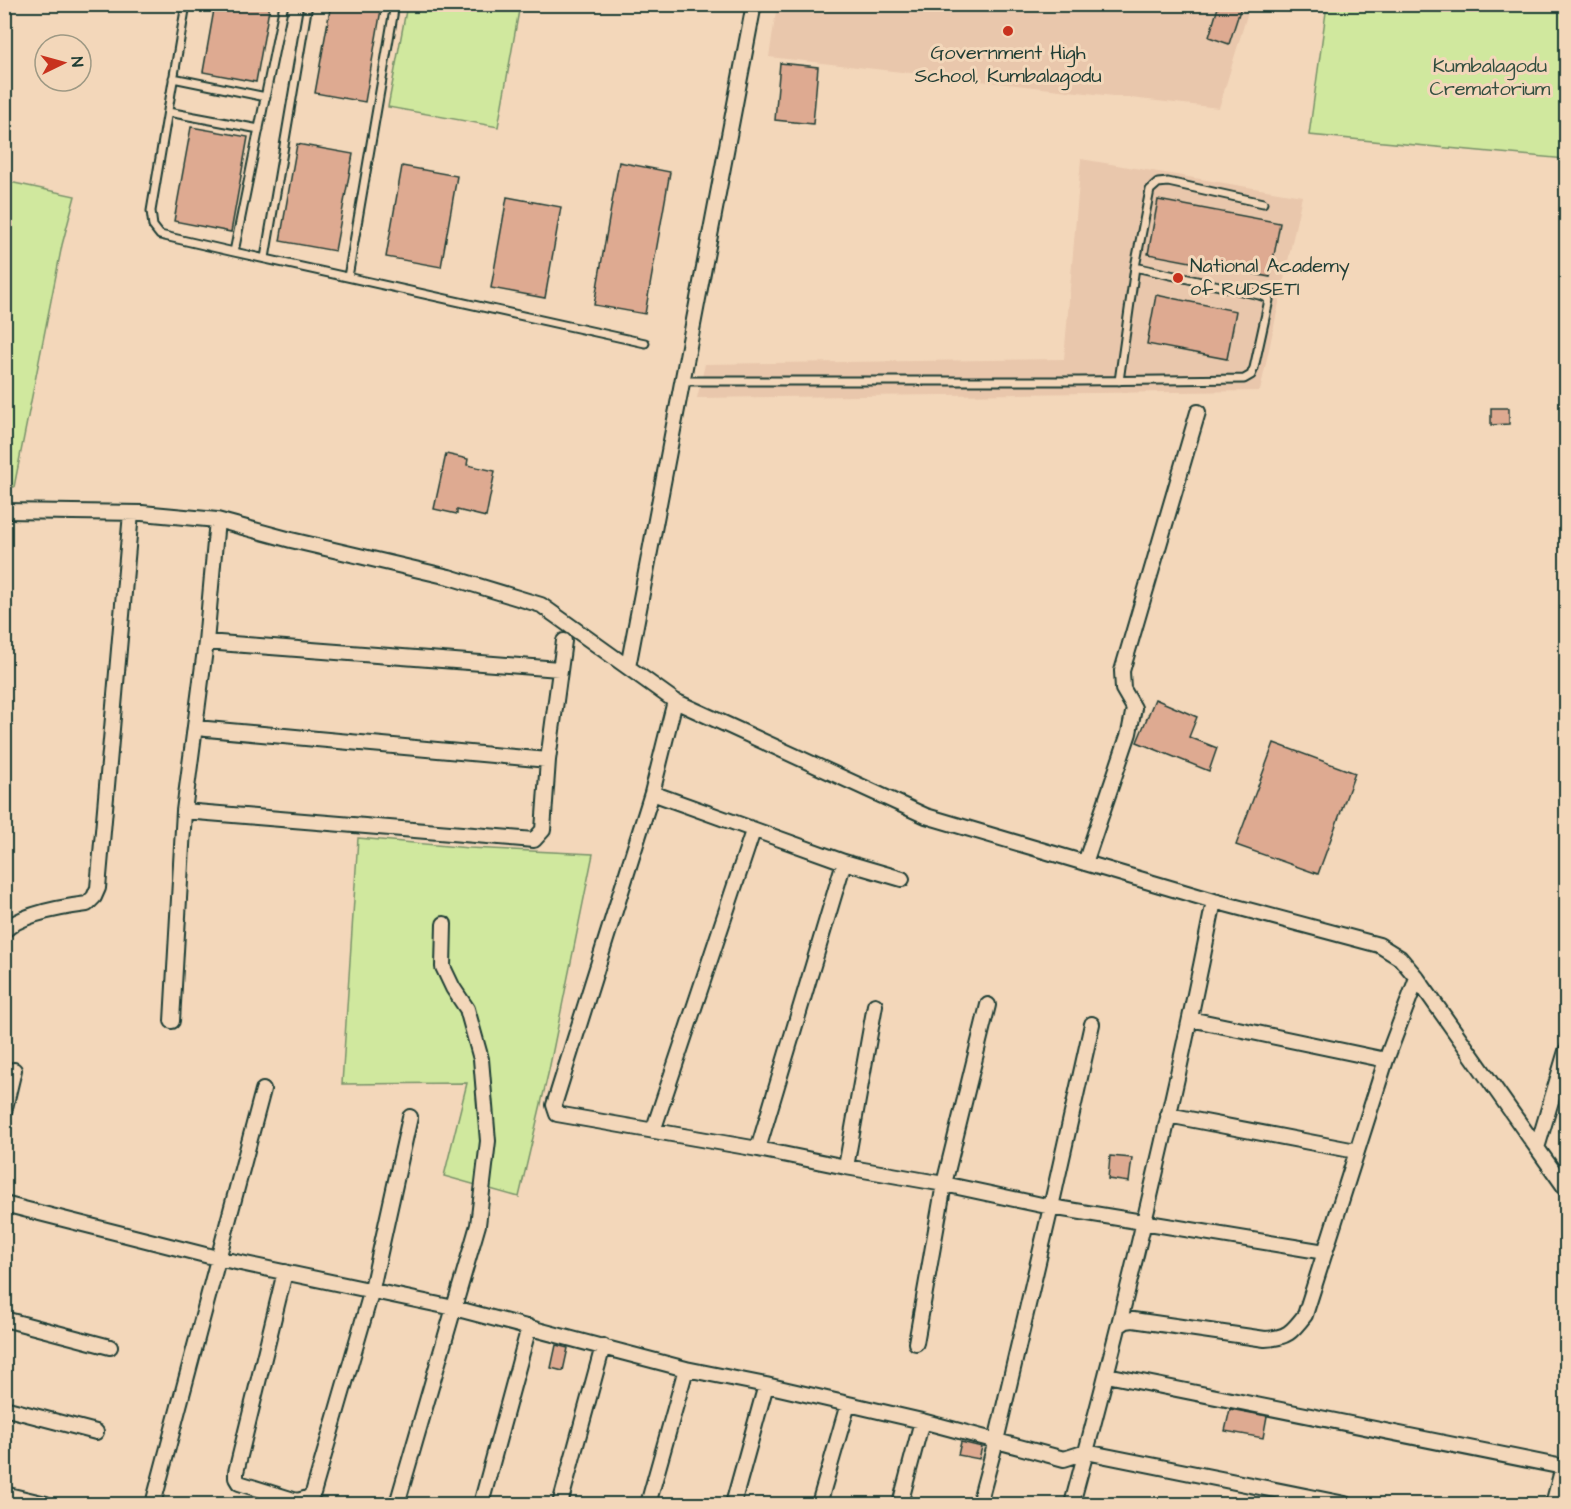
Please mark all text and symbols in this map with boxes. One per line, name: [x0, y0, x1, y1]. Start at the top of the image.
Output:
marker: Government High School, Kumbalagodu: [1001, 24, 1015, 38]
north arrow: [33, 33, 93, 93]
place label: Government High School, Kumbalagodu: [914, 39, 1102, 91]
park label: Kumbalagodu Crematorium: [1430, 52, 1551, 103]
text: N: [66, 56, 88, 68]
place label: National Academy of RUDSETI: [1190, 252, 1350, 303]
marker: National Academy of RUDSETI: [1171, 271, 1185, 285]

